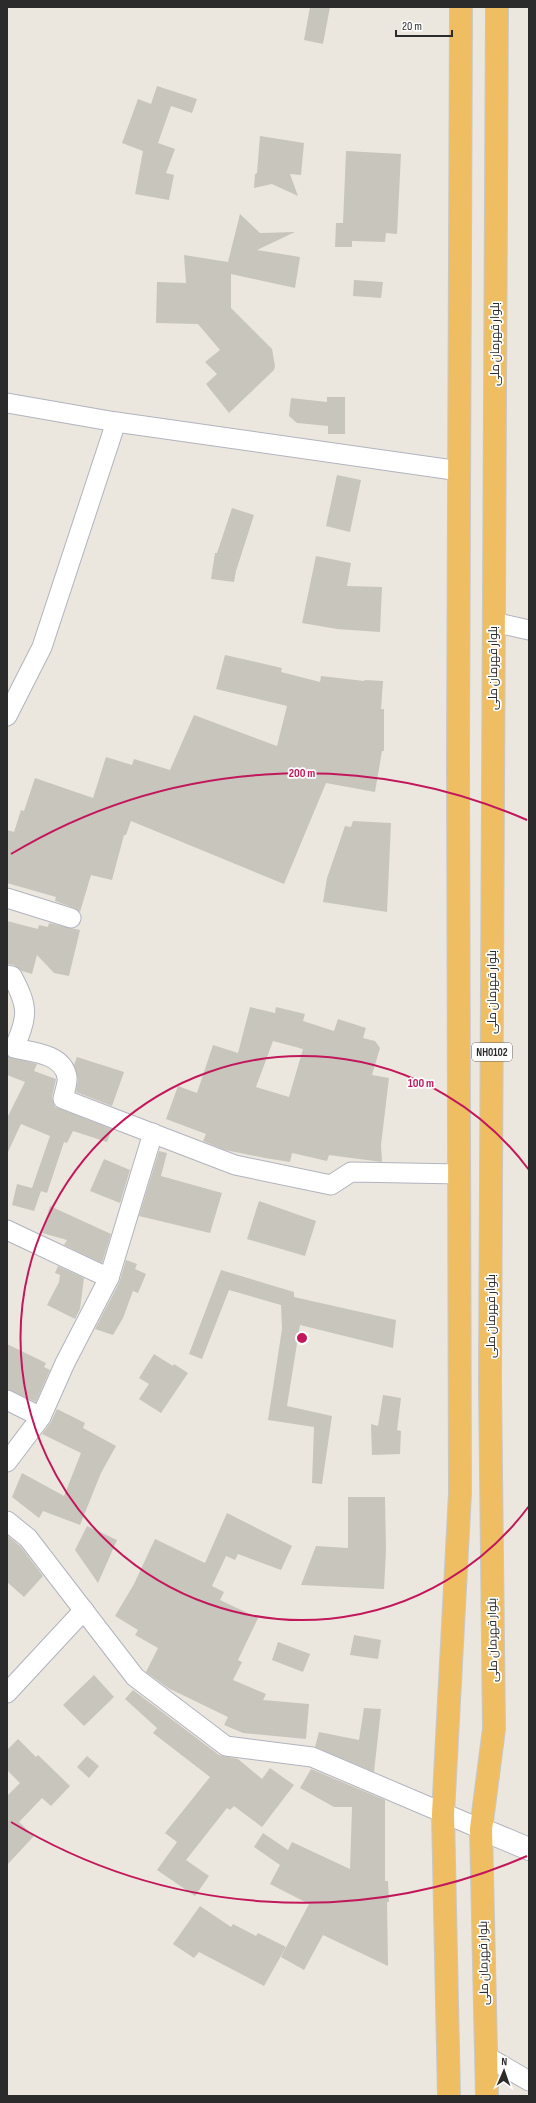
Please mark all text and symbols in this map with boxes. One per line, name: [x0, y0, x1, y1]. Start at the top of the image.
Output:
scale bar: [396, 12, 452, 38]
text: 20 m: [402, 19, 422, 34]
street label: بلوار قهرمان ملی: [488, 302, 503, 386]
street label: بلوار قهرمان ملی: [486, 626, 501, 710]
text: 200 m: [289, 766, 315, 781]
street label: بلوار قهرمان ملی: [485, 950, 500, 1034]
road number: NH0102: [472, 1043, 512, 1061]
text: 100 m: [408, 1076, 434, 1091]
street label: بلوار قهرمان ملی: [484, 1274, 499, 1358]
centre of rings: [295, 1331, 309, 1345]
street label: بلوار قهرمان ملی: [485, 1598, 501, 1682]
street label: بلوار قهرمان ملی: [476, 1921, 492, 2005]
north arrow: [484, 2051, 524, 2091]
text: N: [501, 2055, 508, 2068]

